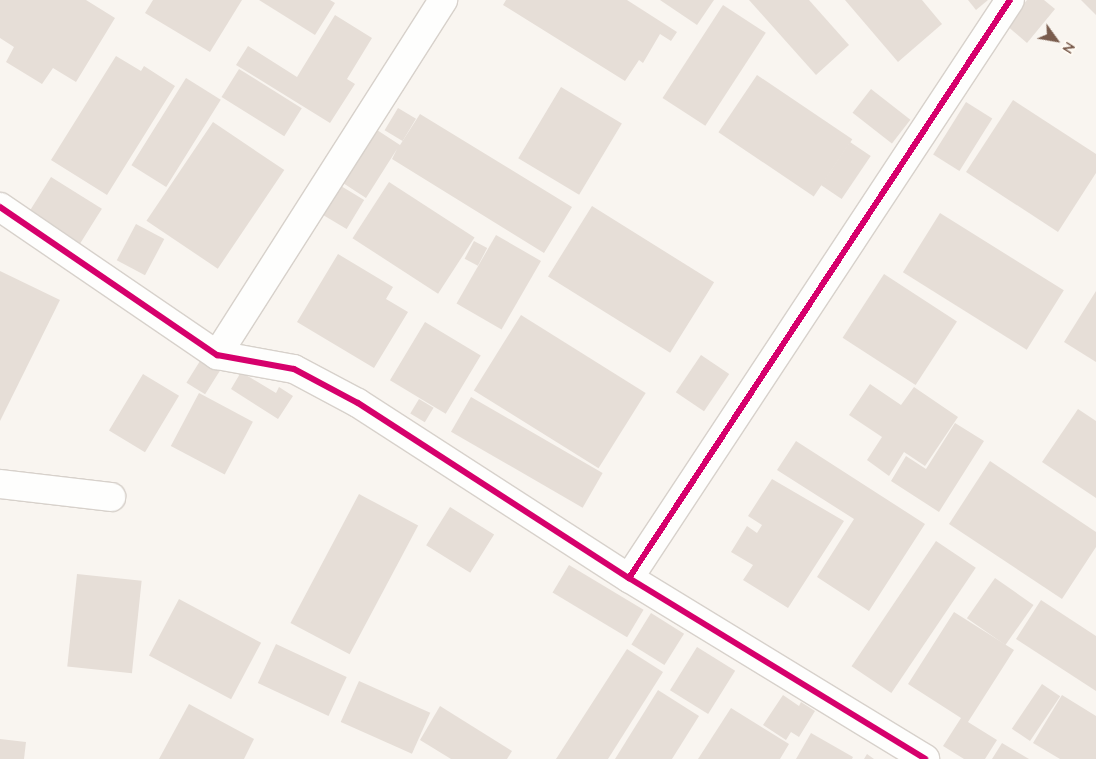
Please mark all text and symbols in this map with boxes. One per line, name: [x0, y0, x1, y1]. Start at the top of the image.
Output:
north arrow: [1031, 15, 1081, 65]
text: N: [1058, 39, 1079, 57]

